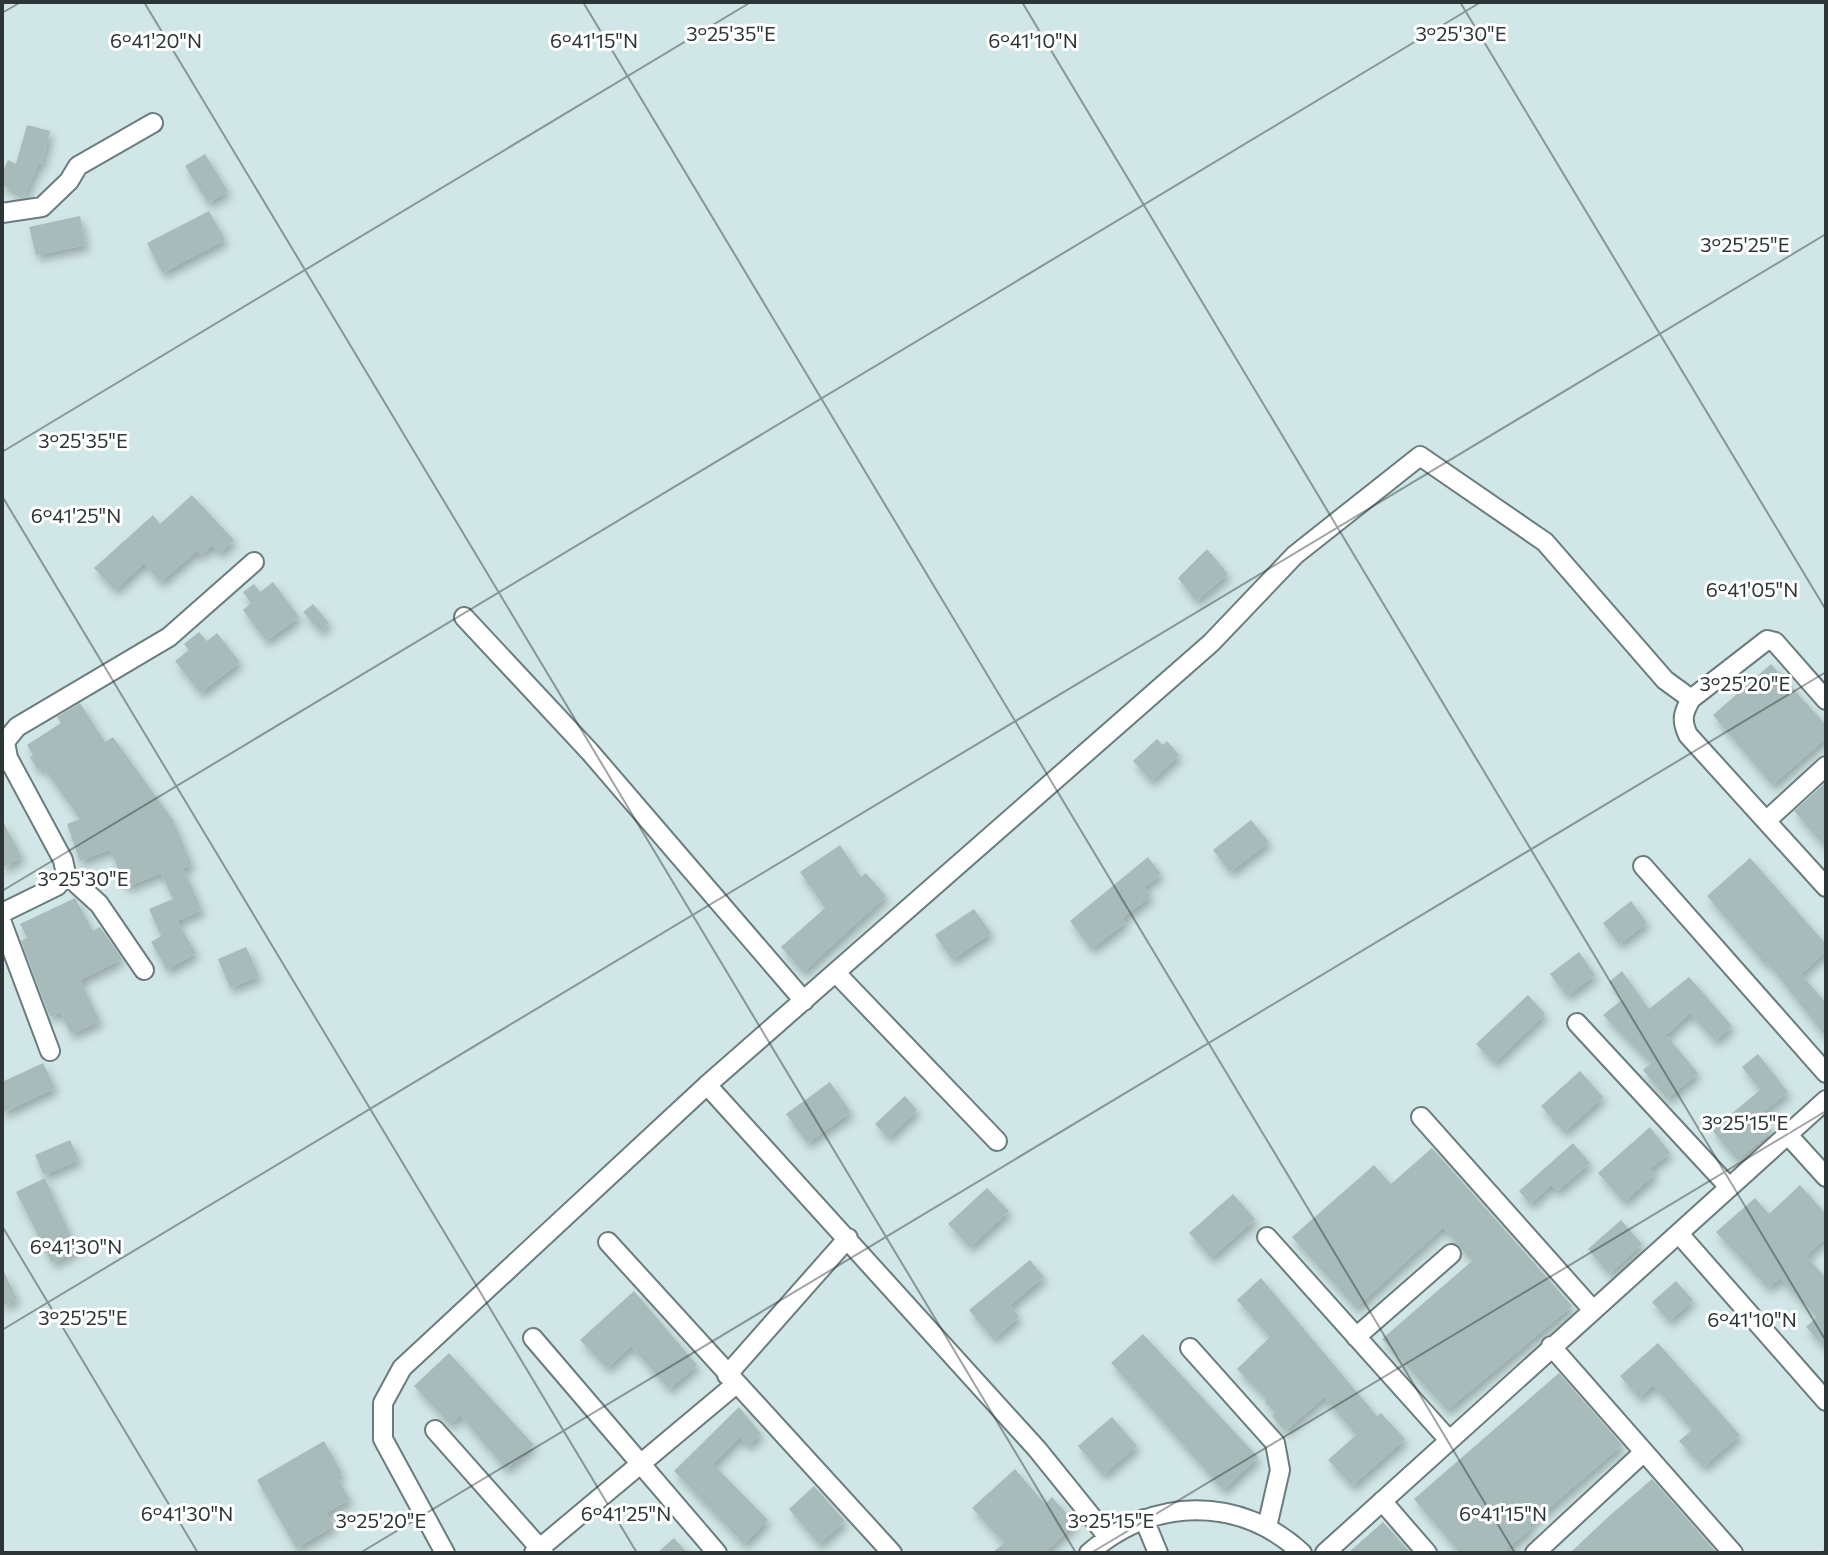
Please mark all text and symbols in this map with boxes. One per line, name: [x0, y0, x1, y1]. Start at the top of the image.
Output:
text: 3°25'35"E: [686, 21, 776, 45]
text: 3°25'30"E: [1415, 21, 1507, 45]
text: 6°41'20"N: [110, 28, 202, 52]
text: 6°41'15"N: [550, 28, 638, 52]
text: 6°41'10"N: [988, 28, 1078, 52]
text: 3°25'25"E: [1700, 232, 1790, 256]
text: 3°25'35"E: [38, 428, 128, 452]
text: 6°41'25"N: [31, 503, 121, 527]
text: 6°41'05"N: [1706, 577, 1798, 601]
text: 3°25'20"E: [1700, 671, 1790, 695]
text: 3°25'30"E: [37, 866, 129, 890]
text: 3°25'15"E: [1702, 1110, 1788, 1134]
text: 6°41'30"N: [30, 1234, 122, 1258]
text: 3°25'25"E: [38, 1305, 128, 1329]
text: 6°41'10"N: [1707, 1307, 1797, 1331]
text: 6°41'30"N: [141, 1501, 233, 1525]
text: 6°41'25"N: [581, 1501, 671, 1525]
text: 6°41'15"N: [1459, 1501, 1547, 1525]
text: 3°25'20"E: [336, 1508, 426, 1532]
text: 3°25'15"E: [1068, 1508, 1154, 1532]

